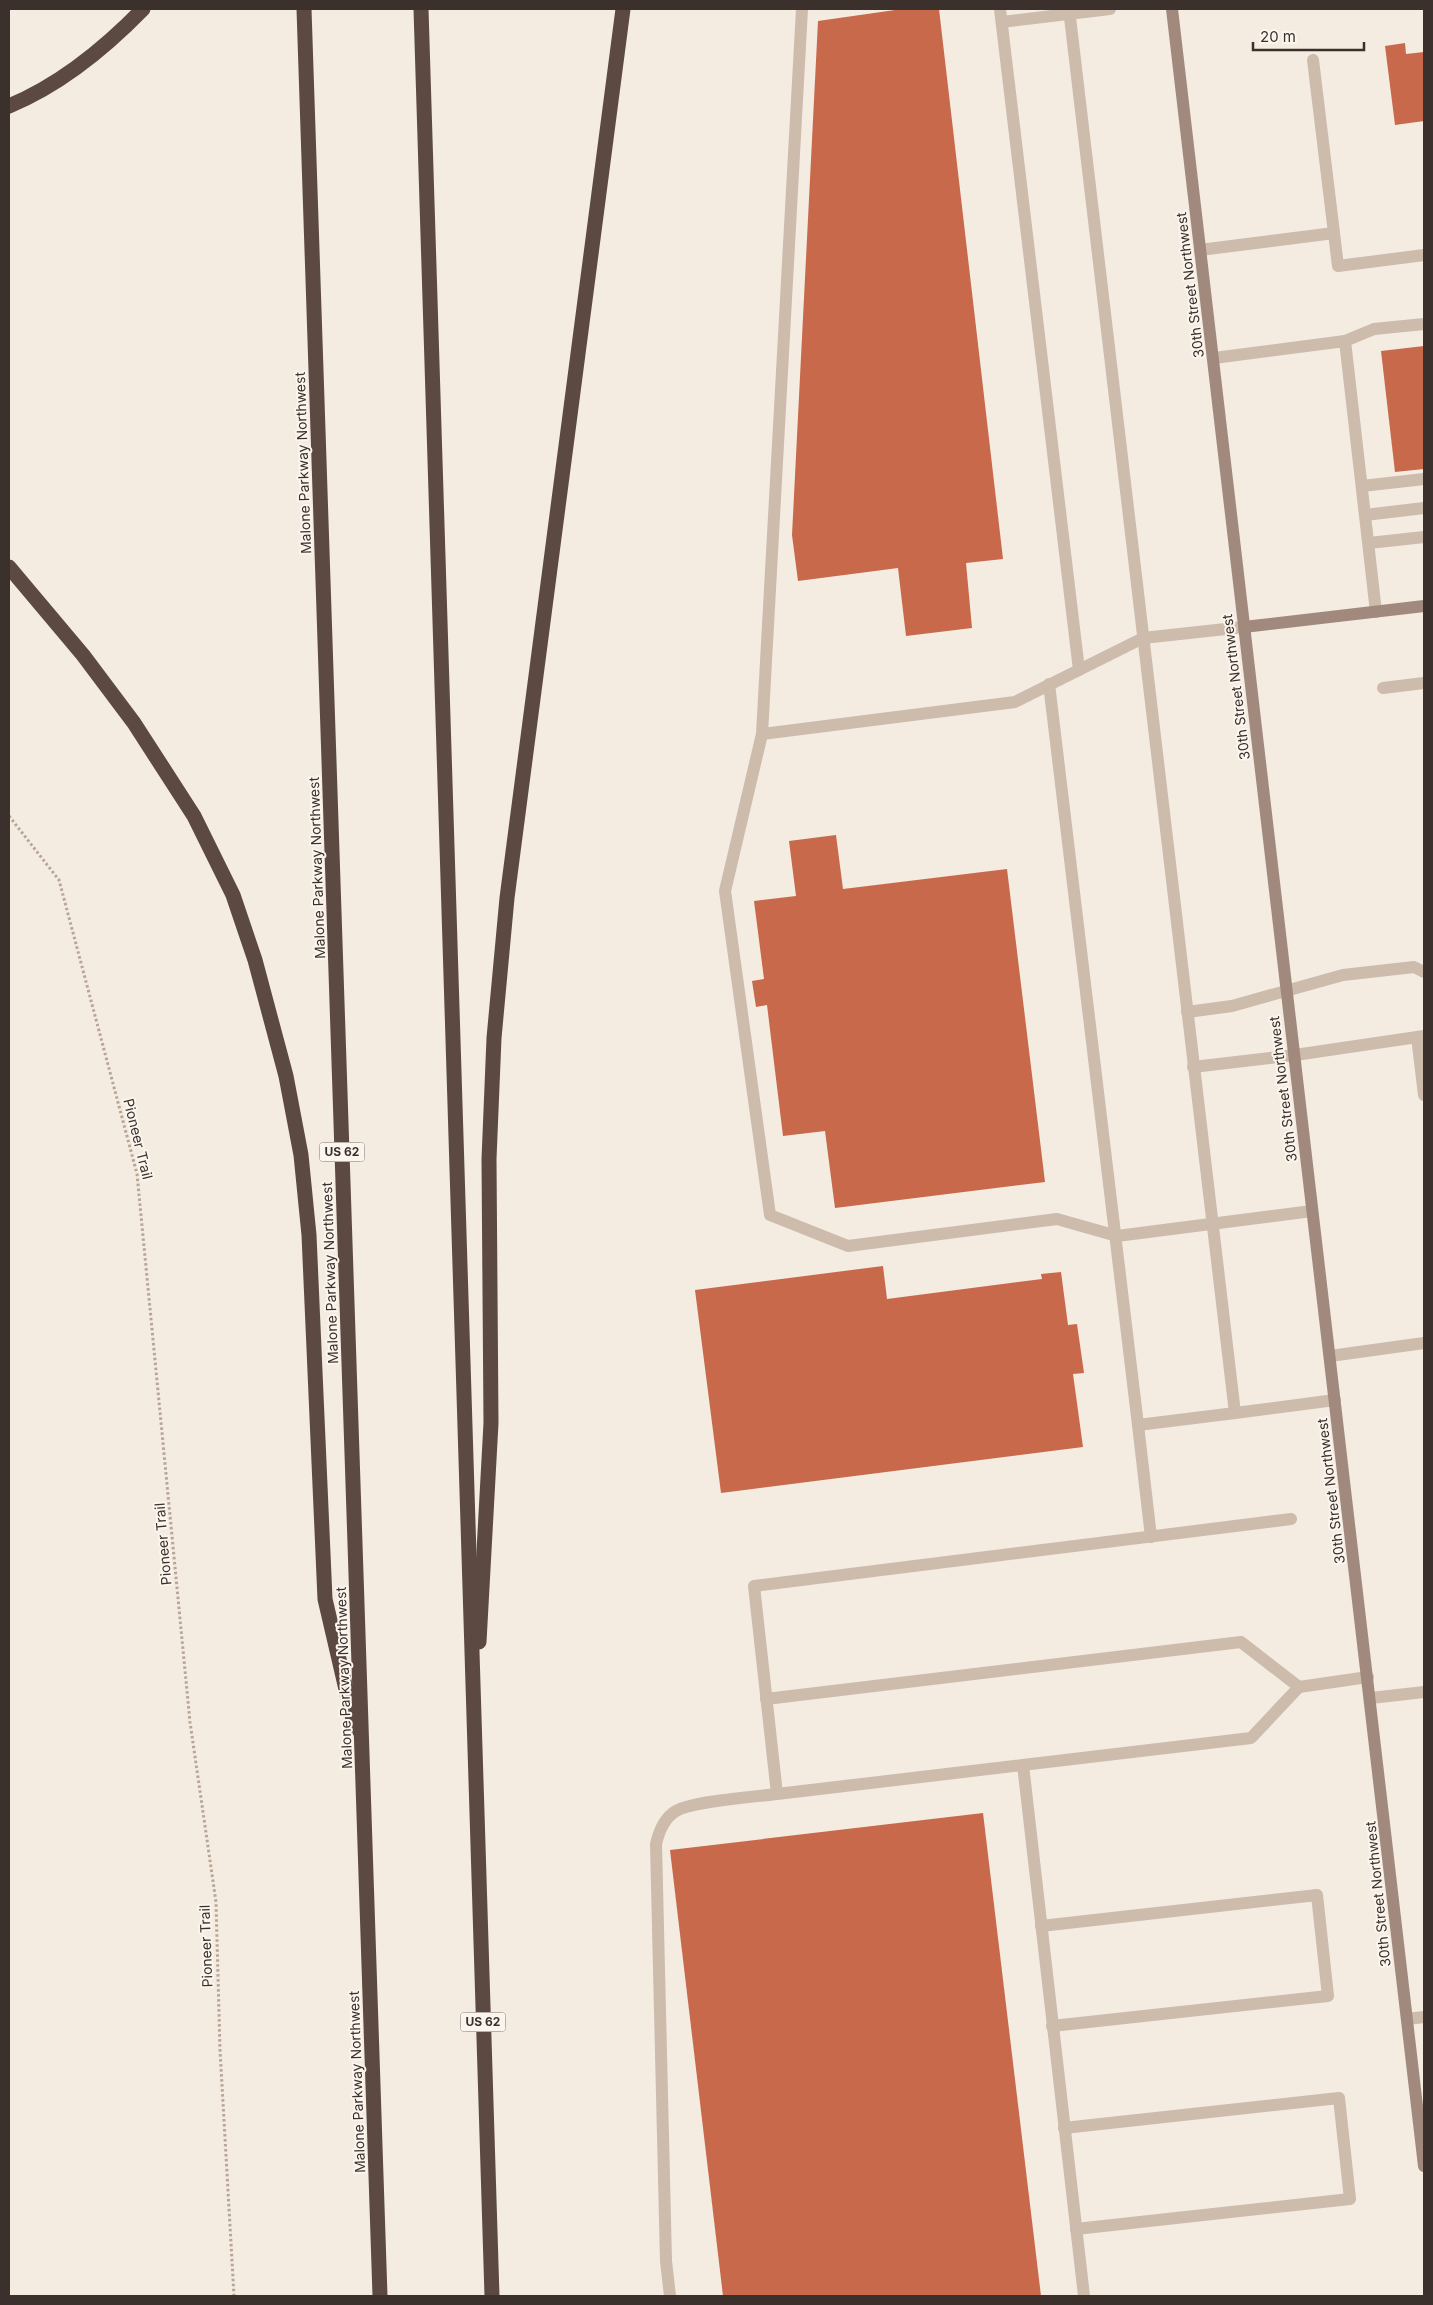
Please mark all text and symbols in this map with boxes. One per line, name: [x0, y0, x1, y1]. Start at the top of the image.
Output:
scale bar: [1253, 20, 1364, 52]
text: 20 m: [1260, 27, 1296, 46]
street label: 30th Street Northwest: [1172, 211, 1207, 359]
street label: Malone Parkway Northwest: [291, 371, 314, 554]
street label: 30th Street Northwest: [1218, 613, 1253, 761]
street label: Malone Parkway Northwest: [305, 776, 328, 959]
street label: 30th Street Northwest: [1265, 1015, 1300, 1163]
street label: Pioneer Trail: [120, 1097, 157, 1181]
road number: US 62: [320, 1142, 364, 1162]
street label: Malone Parkway Northwest: [318, 1181, 341, 1364]
street label: 30th Street Northwest: [1313, 1417, 1348, 1565]
street label: Pioneer Trail: [150, 1502, 175, 1586]
street label: Malone Parkway Northwest: [332, 1586, 355, 1769]
street label: 30th Street Northwest: [1361, 1820, 1394, 1968]
street label: Pioneer Trail: [196, 1904, 215, 1988]
street label: Malone Parkway Northwest: [345, 1990, 368, 2173]
road number: US 62: [460, 2012, 506, 2031]

